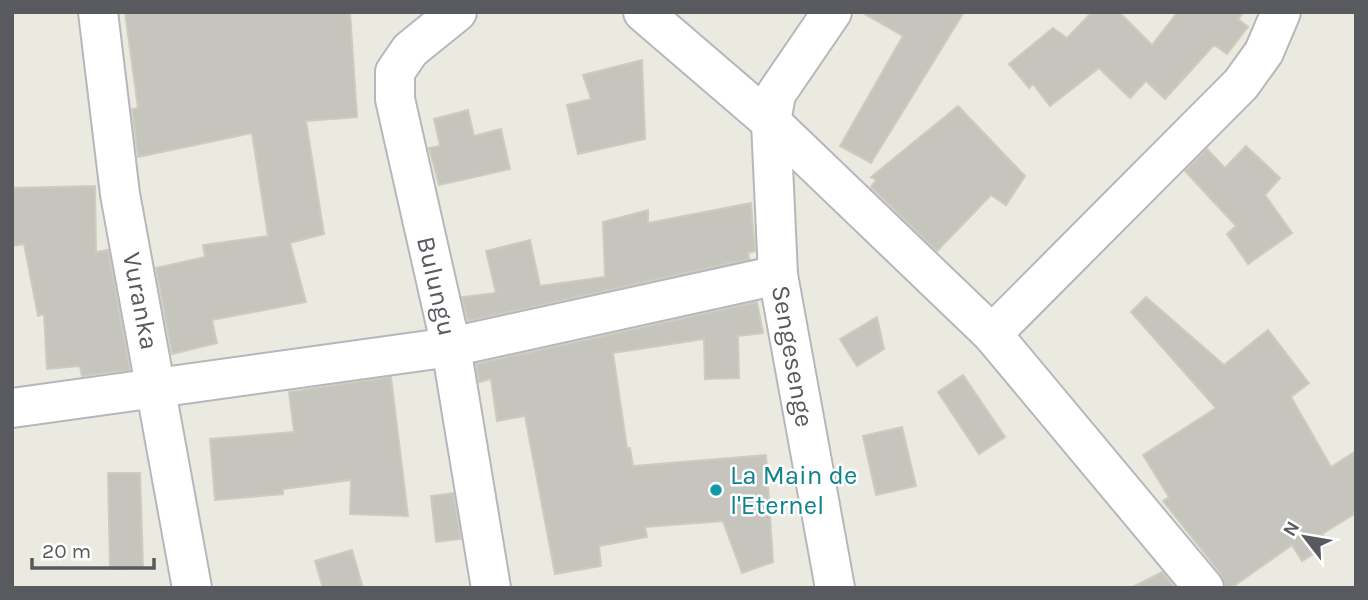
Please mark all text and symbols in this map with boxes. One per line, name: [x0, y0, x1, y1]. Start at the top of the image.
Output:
street label: Bulungu: [410, 233, 463, 339]
street label: Vuranka: [116, 250, 165, 353]
street label: Sengesenge: [765, 283, 820, 429]
place label: La Main de l'Eternel: [730, 460, 857, 521]
marker: La Main de l'Eternel: [708, 482, 724, 498]
north arrow: [1270, 502, 1340, 572]
text: N: [1278, 517, 1304, 540]
scale bar: [32, 526, 154, 570]
text: 20 m: [42, 539, 91, 563]

